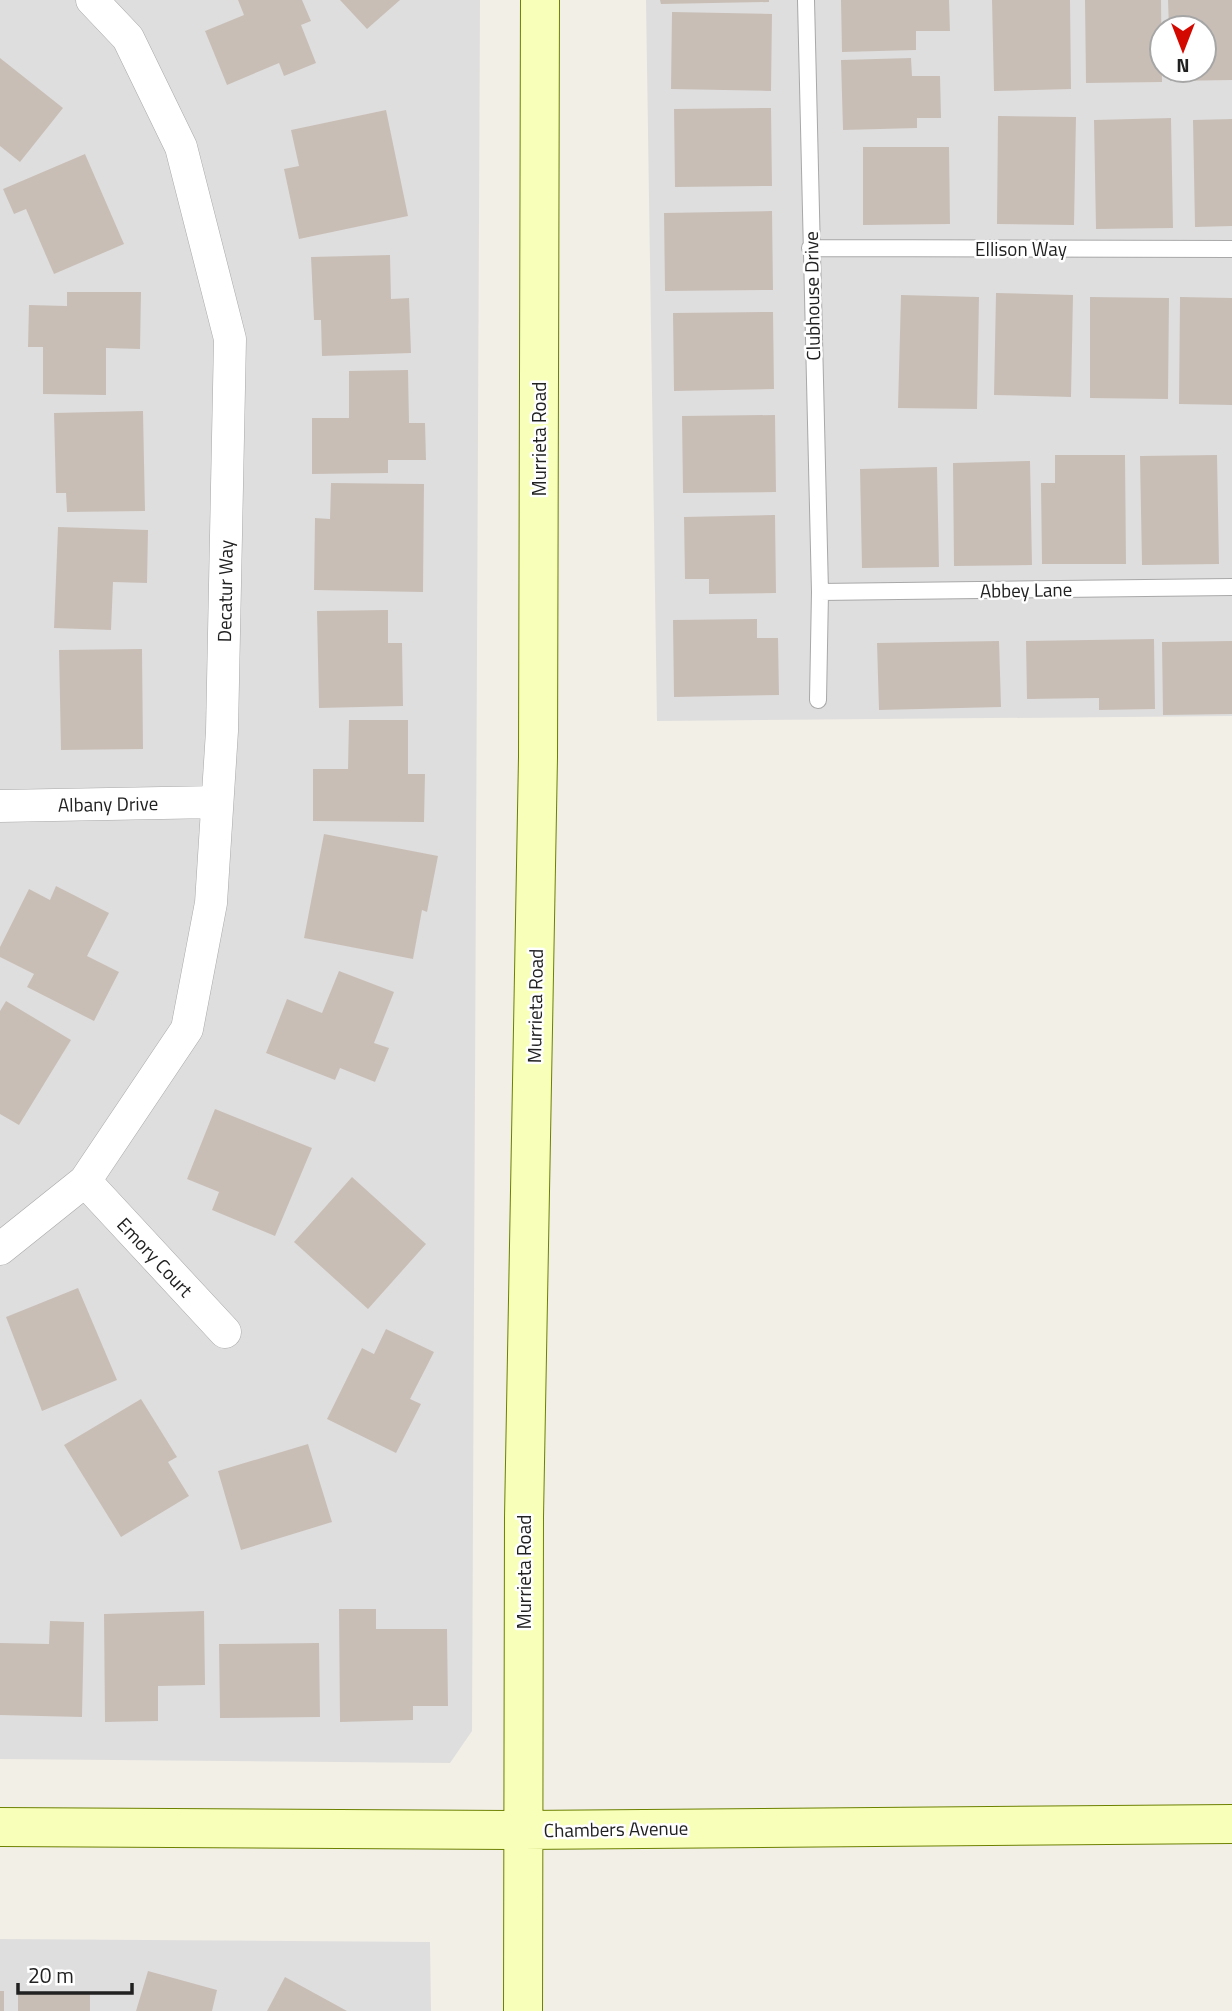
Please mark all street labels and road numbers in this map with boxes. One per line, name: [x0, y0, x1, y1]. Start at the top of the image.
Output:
street label: Clubhouse Drive: [796, 231, 827, 361]
street label: Ellison Way: [975, 234, 1067, 263]
street label: Murrieta Road: [524, 382, 553, 496]
street label: Decatur Way: [209, 540, 240, 642]
street label: Abbey Lane: [979, 574, 1072, 605]
street label: Albany Drive: [58, 788, 158, 819]
street label: Murrieta Road: [519, 949, 550, 1063]
street label: Emory Court: [111, 1210, 200, 1303]
street label: Murrieta Road: [509, 1515, 538, 1629]
street label: Chambers Avenue: [543, 1813, 689, 1844]

